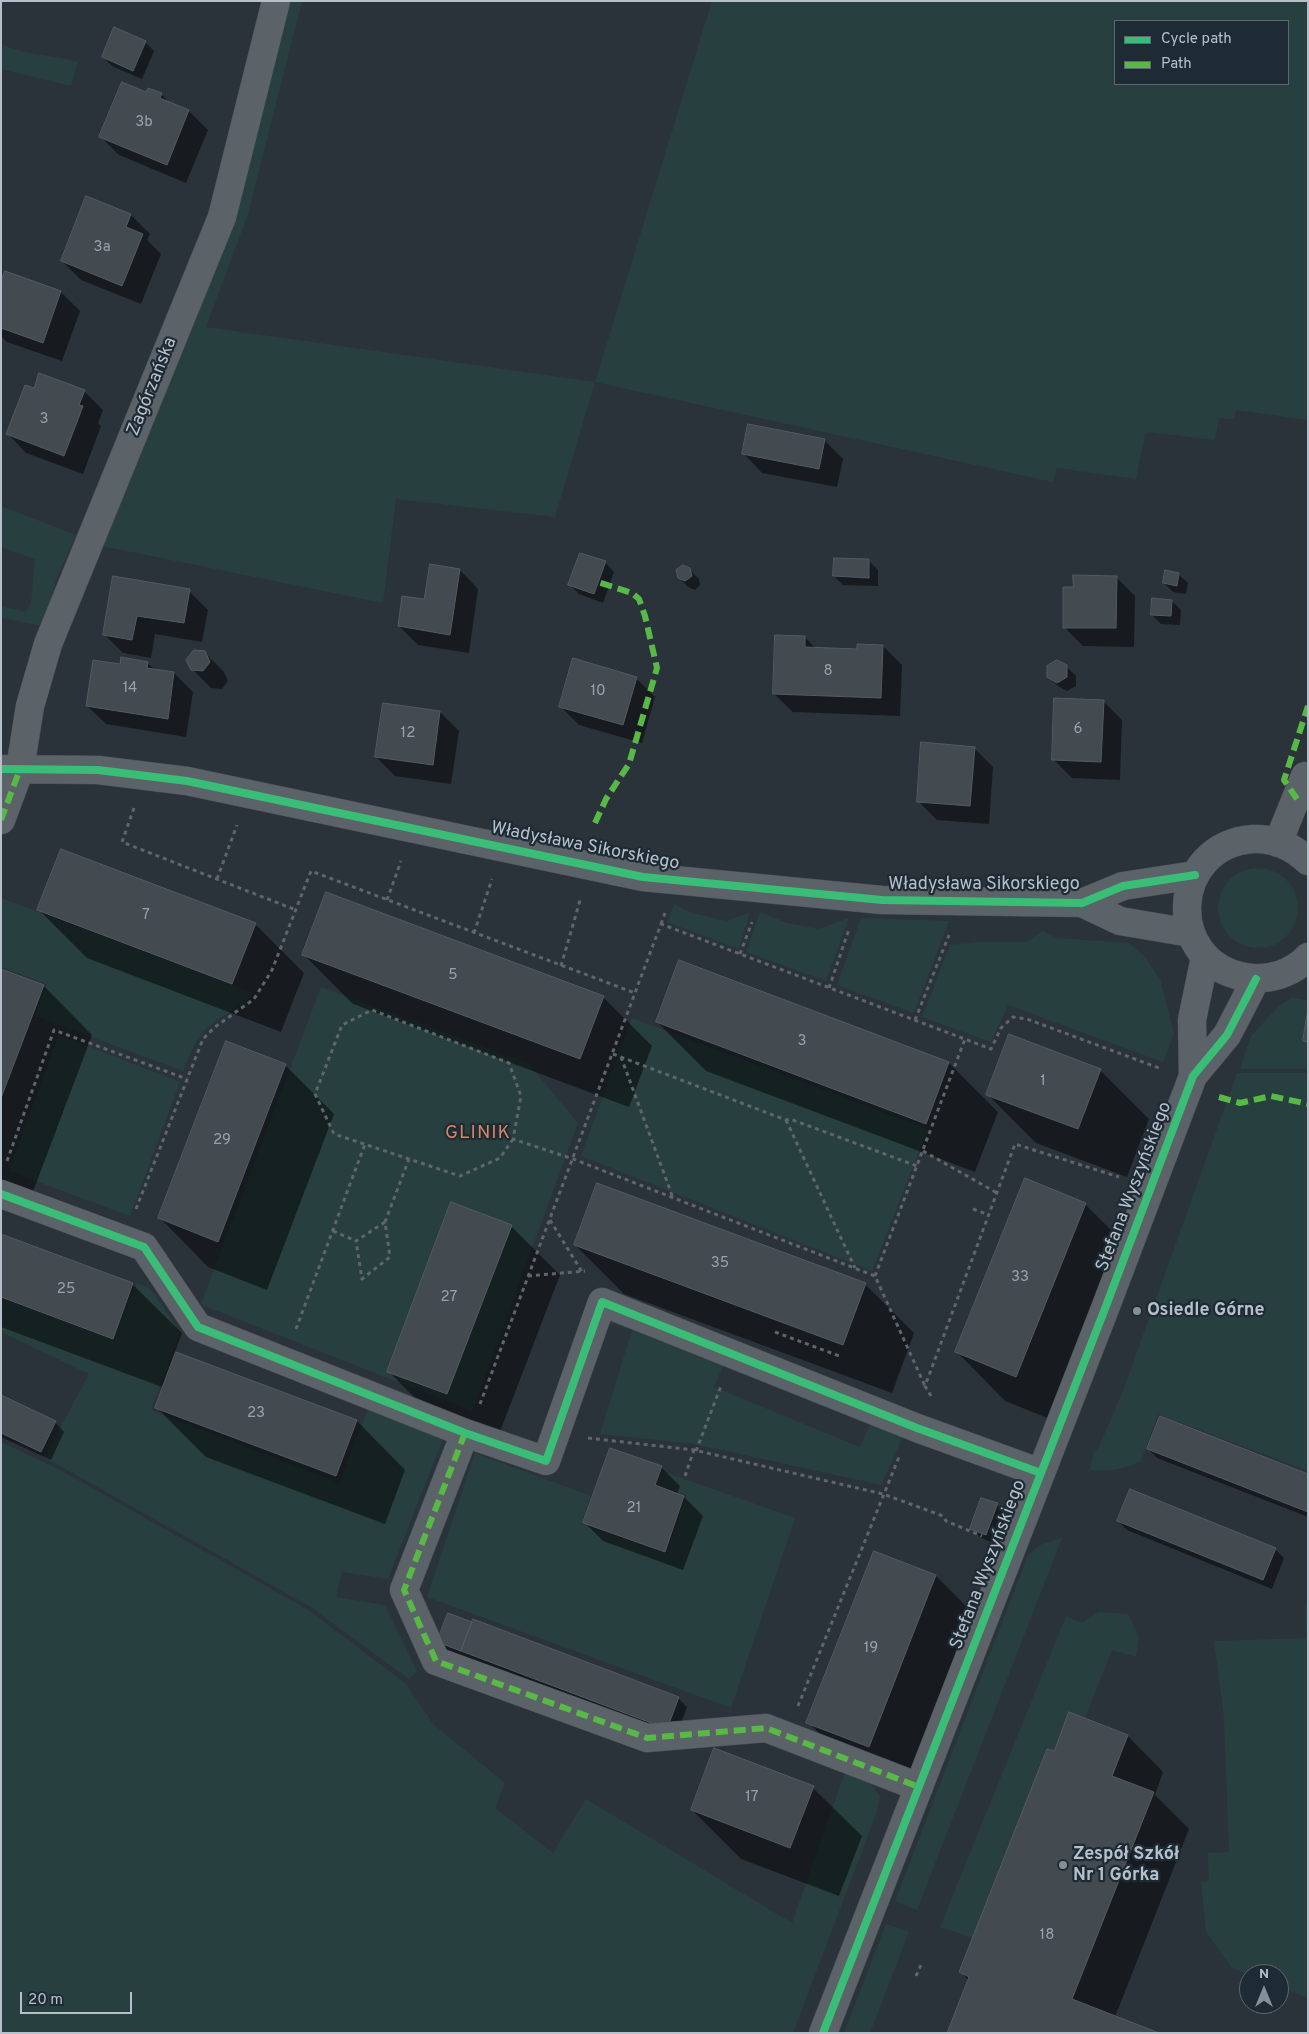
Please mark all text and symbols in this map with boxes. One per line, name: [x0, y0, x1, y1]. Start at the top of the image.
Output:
legend: [1114, 20, 1289, 85]
text: Cycle path: [1161, 30, 1232, 49]
text: Path: [1161, 55, 1192, 74]
house number: 3b: [135, 114, 153, 132]
house number: 3a: [93, 239, 111, 257]
street label: Zagórzańska: [123, 335, 183, 439]
house number: 3: [39, 411, 49, 429]
house number: 8: [823, 663, 833, 681]
house number: 14: [123, 680, 137, 698]
house number: 10: [590, 683, 606, 701]
house number: 6: [1074, 721, 1082, 739]
house number: 12: [401, 725, 415, 743]
street label: Władysława Sikorskiego: [489, 818, 681, 876]
street label: Władysława Sikorskiego: [888, 874, 1080, 896]
house number: 7: [142, 907, 150, 925]
house number: 5: [448, 967, 458, 985]
house number: 3: [797, 1033, 807, 1051]
house number: 1: [1040, 1073, 1046, 1091]
street label: Stefana Wyszyńskiego: [1093, 1099, 1177, 1275]
district label: GLINIK: [444, 1123, 512, 1145]
house number: 29: [213, 1132, 231, 1150]
house number: 35: [711, 1255, 729, 1273]
house number: 33: [1011, 1269, 1029, 1287]
house number: 25: [57, 1281, 75, 1299]
house number: 27: [441, 1289, 457, 1307]
place label: Osiedle Górne: [1147, 1300, 1264, 1322]
marker: Osiedle Górne: [1131, 1305, 1143, 1317]
house number: 23: [247, 1405, 265, 1423]
street label: Stefana Wyszyńskiego: [947, 1477, 1031, 1653]
house number: 21: [627, 1500, 641, 1518]
house number: 19: [864, 1640, 878, 1658]
house number: 17: [745, 1789, 759, 1807]
place label: Zespół Szkół Nr 1 Górka: [1073, 1844, 1179, 1886]
marker: Zespół Szkół Nr 1 Górka: [1057, 1859, 1069, 1871]
house number: 18: [1040, 1927, 1054, 1945]
north arrow: [1239, 1964, 1289, 2014]
text: N: [1259, 1966, 1269, 1983]
scale bar: [22, 1982, 135, 2014]
text: 20 m: [28, 1991, 63, 2010]

